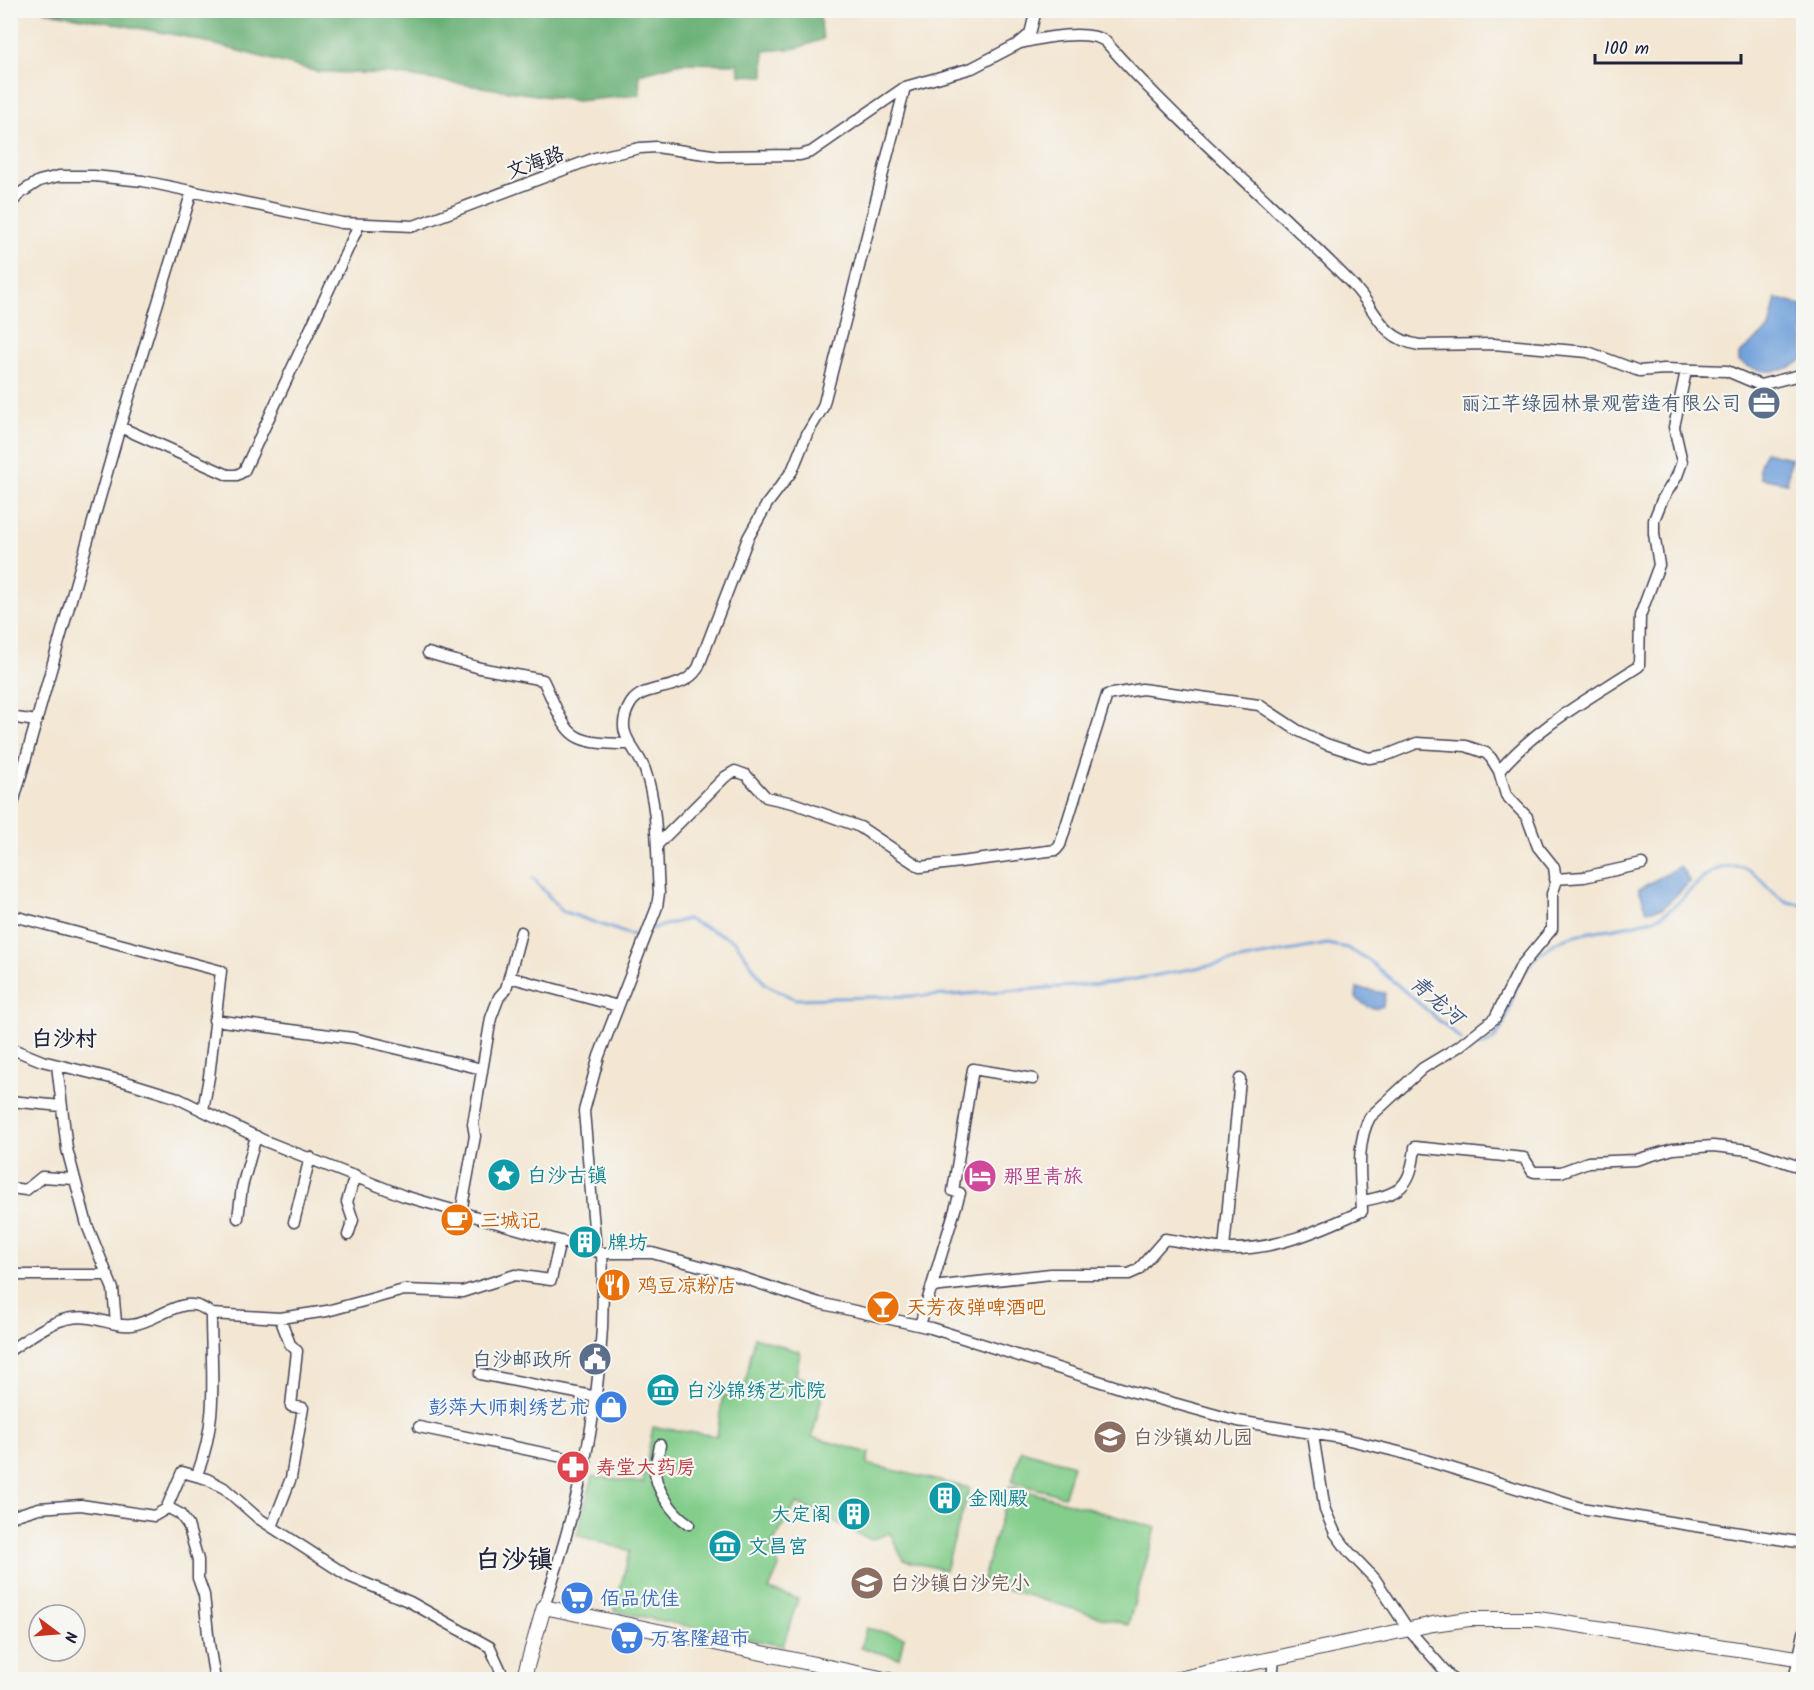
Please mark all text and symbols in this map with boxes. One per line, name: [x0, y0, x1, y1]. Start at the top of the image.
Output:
scale bar: [1595, 27, 1740, 65]
text: 100 m: [1604, 35, 1649, 64]
street label: 文海路: [502, 138, 570, 189]
office icon: 丽江芊绿园林景观营造有限公司: [1746, 385, 1782, 421]
place label: 丽江芊绿园林景观营造有限公司: [1461, 389, 1741, 421]
water label: 青龙河: [1401, 968, 1473, 1036]
district label: 白沙村: [31, 1023, 97, 1058]
place icon: 白沙古镇: [486, 1157, 522, 1193]
hotel icon: 那里青旅: [962, 1158, 998, 1194]
place label: 白沙古镇: [527, 1161, 607, 1193]
place label: 那里青旅: [1003, 1162, 1083, 1194]
cafe icon: 三城记: [439, 1202, 475, 1238]
place label: 三城记: [480, 1206, 540, 1238]
building icon: 牌坊: [567, 1224, 603, 1260]
place label: 牌坊: [608, 1228, 648, 1260]
restaurant icon: 鸡豆凉粉店: [596, 1267, 632, 1303]
place label: 鸡豆凉粉店: [637, 1271, 737, 1303]
bar icon: 天芳夜弹啤酒吧: [865, 1289, 901, 1325]
place label: 天芳夜弹啤酒吧: [906, 1293, 1046, 1325]
public building icon: 白沙邮政所: [577, 1341, 613, 1377]
place label: 白沙邮政所: [472, 1345, 572, 1377]
museum icon: 白沙锦绣艺术院: [645, 1372, 681, 1408]
place label: 白沙锦绣艺术院: [686, 1376, 826, 1408]
shop icon: 彭萍大师刺绣艺术: [593, 1389, 629, 1425]
place label: 彭萍大师刺绣艺术: [428, 1393, 588, 1425]
school or university icon: 白沙镇幼儿园: [1092, 1419, 1128, 1455]
place label: 白沙镇幼儿园: [1133, 1423, 1253, 1455]
pharmacy icon: 寿堂大药房: [555, 1449, 591, 1485]
place label: 寿堂大药房: [596, 1453, 696, 1485]
building icon: 金刚殿: [927, 1480, 963, 1516]
place label: 金刚殿: [968, 1484, 1028, 1516]
building icon: 大定阁: [836, 1496, 872, 1532]
place label: 大定阁: [771, 1500, 831, 1532]
museum icon: 文昌宫: [707, 1528, 743, 1564]
place label: 文昌宫: [748, 1532, 808, 1564]
district label: 白沙镇: [475, 1540, 553, 1582]
school or university icon: 白沙镇白沙完小: [849, 1565, 885, 1601]
place label: 白沙镇白沙完小: [890, 1569, 1030, 1601]
supermarket icon: 佰品优佳: [559, 1580, 595, 1616]
place label: 佰品优佳: [600, 1584, 680, 1616]
north arrow: [27, 1603, 87, 1663]
supermarket icon: 万客隆超市: [609, 1620, 645, 1656]
place label: 万客隆超市: [650, 1624, 750, 1656]
text: N: [57, 1628, 83, 1645]

